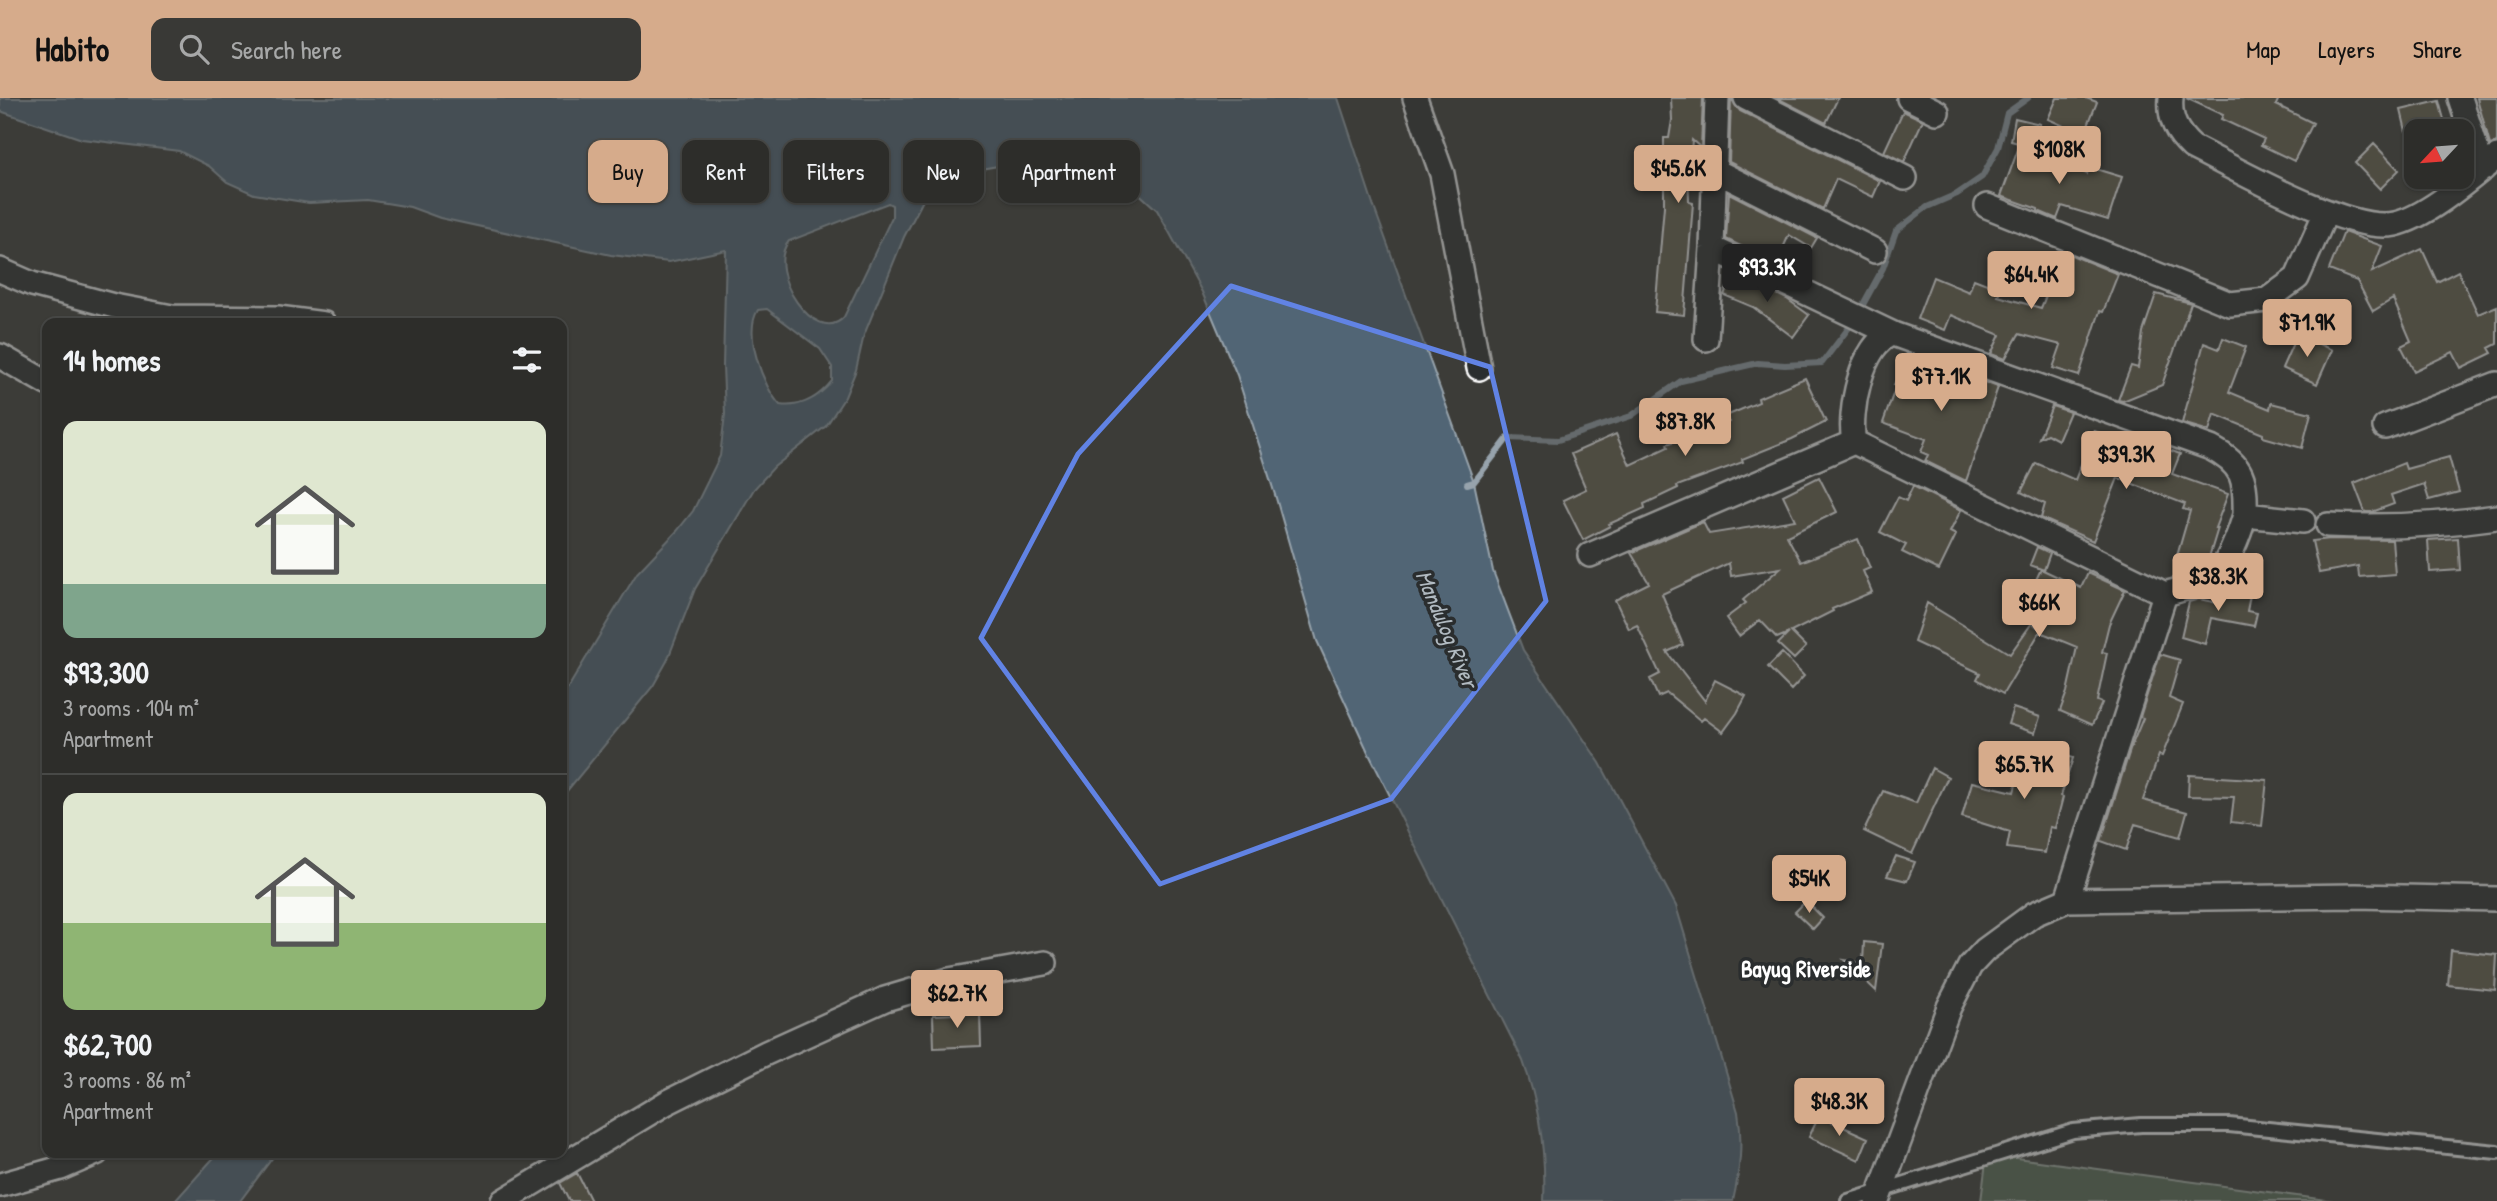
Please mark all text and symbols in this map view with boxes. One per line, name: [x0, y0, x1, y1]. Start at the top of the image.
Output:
search box: [151, 18, 641, 81]
text: Habito: [35, 27, 109, 71]
icon: search: [175, 30, 213, 68]
text: Search here: [231, 32, 342, 67]
text: Map: [2246, 33, 2280, 65]
text: Layers: [2318, 33, 2375, 65]
text: Share: [2413, 33, 2462, 65]
north arrow: [2404, 119, 2474, 189]
map controls: [2404, 119, 2474, 189]
pin: $108K: [2010, 126, 2108, 186]
text: $108K: [2033, 133, 2085, 164]
chip: Buy: [588, 140, 668, 203]
chip: Rent: [682, 140, 769, 203]
chip: Filters: [783, 140, 889, 203]
chip: New: [903, 140, 984, 203]
chip: Apartment: [998, 140, 1140, 203]
pin: $45.6K: [1621, 146, 1735, 205]
text: $45.6K: [1650, 152, 1706, 183]
pin: $93.3K: [1710, 244, 1824, 304]
text: $93.3K: [1738, 251, 1796, 282]
pin: $64.4K: [1974, 252, 2088, 311]
text: $64.4K: [2003, 258, 2059, 289]
pin: $71.9K: [2250, 300, 2364, 359]
text: $71.9K: [2279, 306, 2335, 337]
text: 14 homes: [63, 340, 161, 380]
icon: filters: [508, 341, 546, 379]
pin: $77.1K: [1884, 354, 1998, 413]
text: $77.1K: [1911, 360, 1971, 391]
pin: $87.8K: [1628, 398, 1742, 458]
text: $87.8K: [1655, 405, 1715, 436]
pin: $39.3K: [2069, 432, 2183, 491]
text: $39.3K: [2097, 438, 2155, 469]
icon: home: [242, 467, 368, 593]
pin: $38.3K: [2161, 554, 2275, 613]
text: $38.3K: [2188, 560, 2248, 591]
water label: Mandulog River: [1408, 565, 1487, 696]
pin: $66K: [1998, 580, 2080, 639]
text: $66K: [2018, 586, 2060, 617]
text: $93,300: [63, 652, 149, 692]
text: 3 rooms · 104 m²: [63, 692, 199, 723]
text: Apartment: [63, 723, 153, 754]
pin: $65.7K: [1967, 742, 2081, 801]
text: $65.7K: [1995, 748, 2053, 779]
icon: home: [242, 839, 368, 965]
pin: $54K: [1768, 856, 1850, 915]
text: $54K: [1788, 862, 1830, 893]
district label: Bayug Riverside: [1741, 953, 1872, 985]
pin: $62.7K: [900, 970, 1014, 1030]
text: $62.7K: [927, 977, 987, 1008]
text: $62,700: [63, 1024, 152, 1064]
text: 3 rooms · 86 m²: [63, 1064, 191, 1095]
pin: $48.3K: [1782, 1079, 1896, 1138]
text: $48.3K: [1810, 1085, 1868, 1116]
text: Apartment: [63, 1095, 153, 1126]

